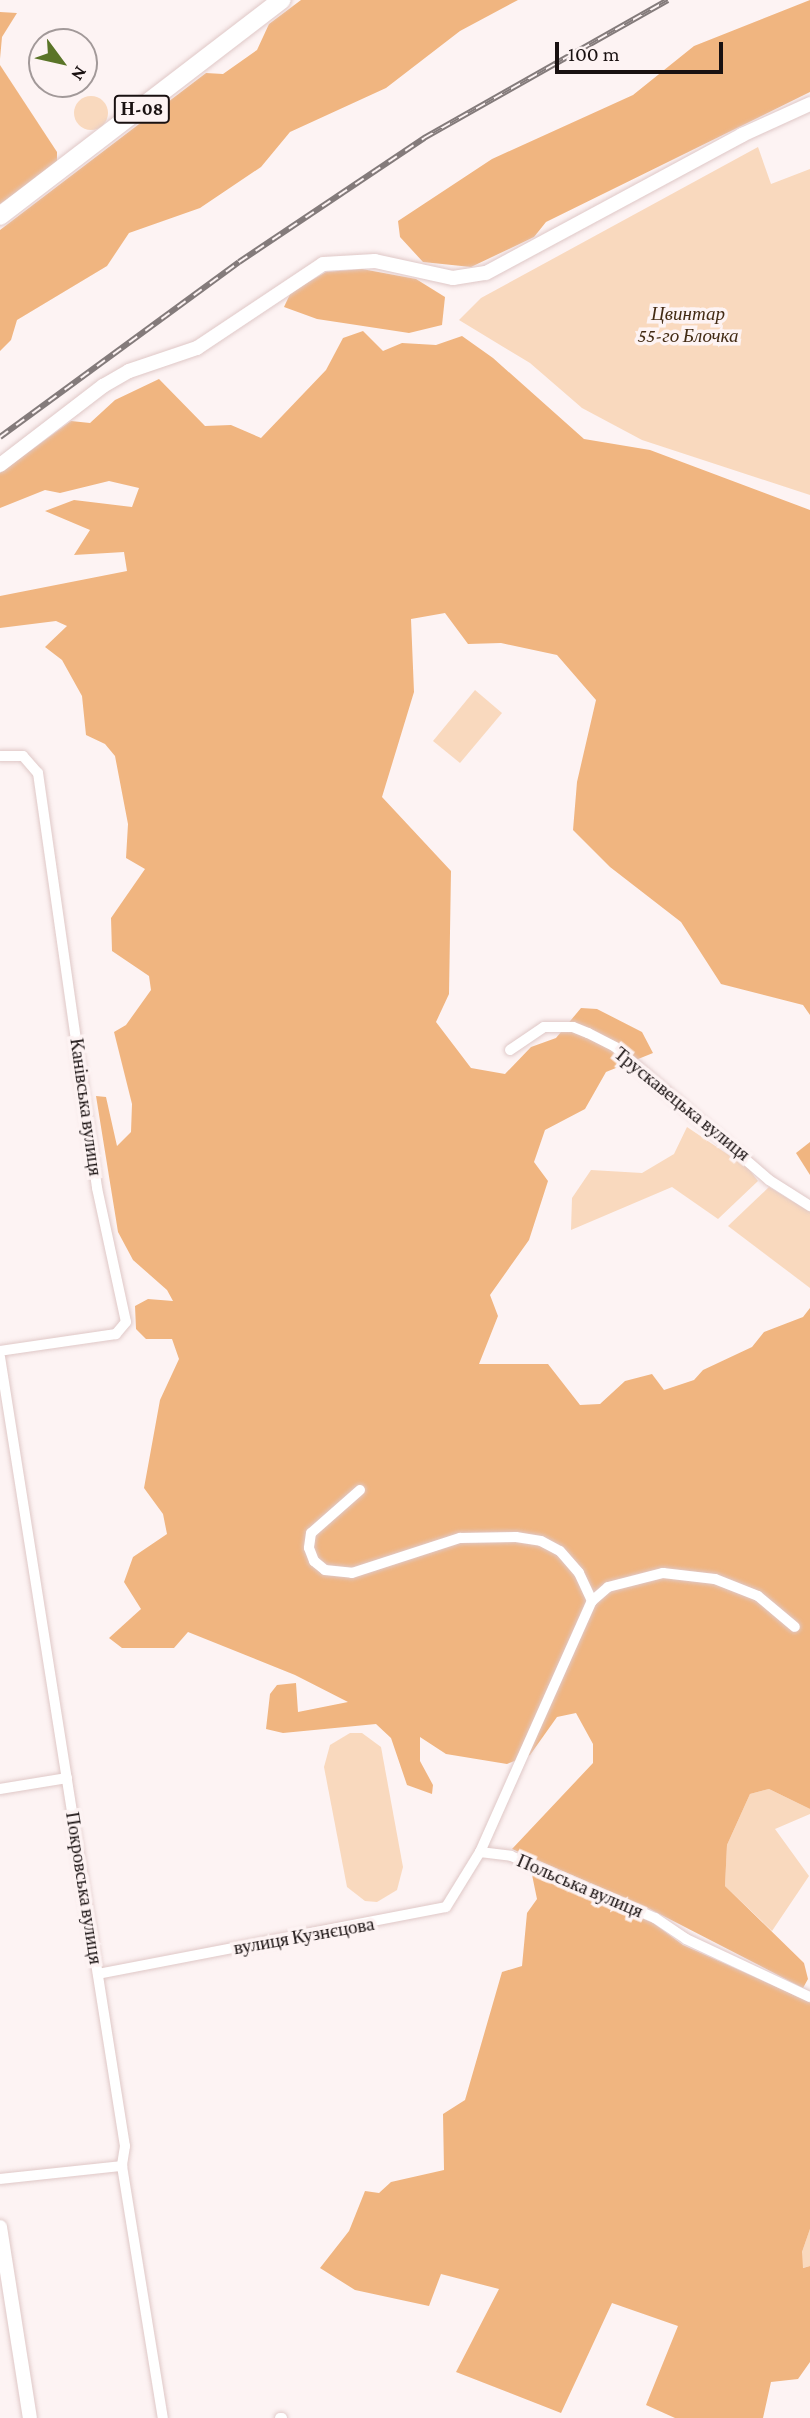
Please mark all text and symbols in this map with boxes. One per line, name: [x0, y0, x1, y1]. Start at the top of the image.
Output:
north arrow: [28, 28, 98, 98]
scale bar: [558, 28, 726, 72]
text: 100 m: [568, 42, 620, 66]
text: N: [67, 62, 92, 85]
road number: Н-08: [112, 94, 172, 124]
park label: Цвинтар 55-го Блочка: [638, 303, 738, 347]
street label: Канівська вулиця: [65, 1037, 107, 1177]
street label: Трускавецька вулиця: [610, 1042, 754, 1166]
street label: Покровська вулиця: [61, 1810, 107, 1966]
street label: Польська вулиця: [514, 1849, 646, 1923]
street label: вулиця Кузнєцова: [232, 1912, 376, 1960]

